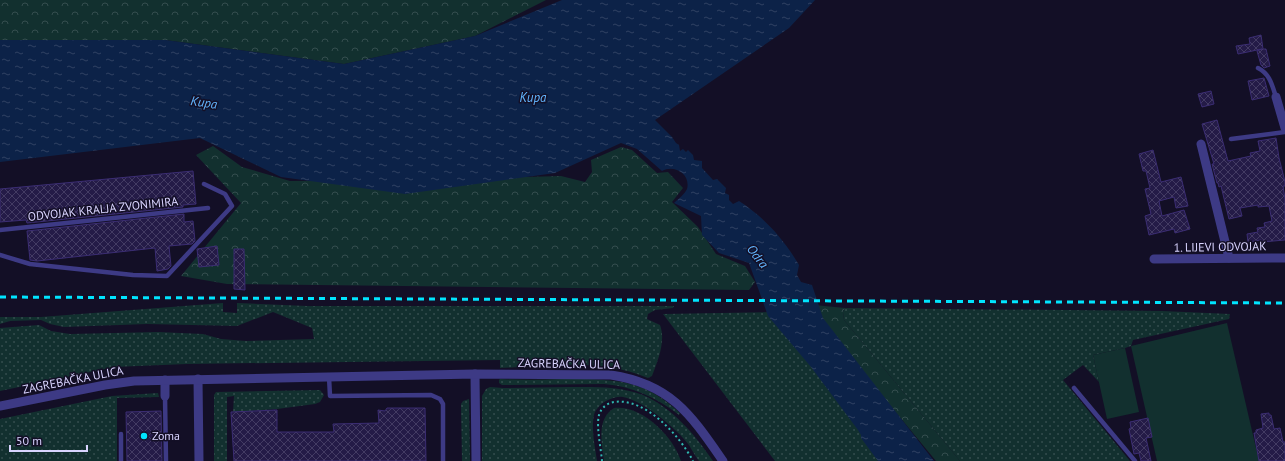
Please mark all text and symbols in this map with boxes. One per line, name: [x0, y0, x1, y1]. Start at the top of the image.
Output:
water label: Kupa: [520, 89, 547, 106]
water label: Kupa: [189, 92, 219, 113]
street label: ODVOJAK KRALJA ZVONIMIRA: [27, 193, 179, 224]
street label: 1. LIJEVI ODVOJAK: [1173, 238, 1267, 255]
water label: Odra: [743, 241, 773, 272]
street label: ZAGREBAČKA ULICA: [518, 355, 620, 372]
street label: ZAGREBAČKA ULICA: [21, 362, 125, 397]
scale bar: [10, 427, 87, 453]
place label: Zoma: [152, 428, 180, 443]
marker: Zoma: [139, 431, 149, 441]
text: 50 m: [16, 433, 42, 448]

